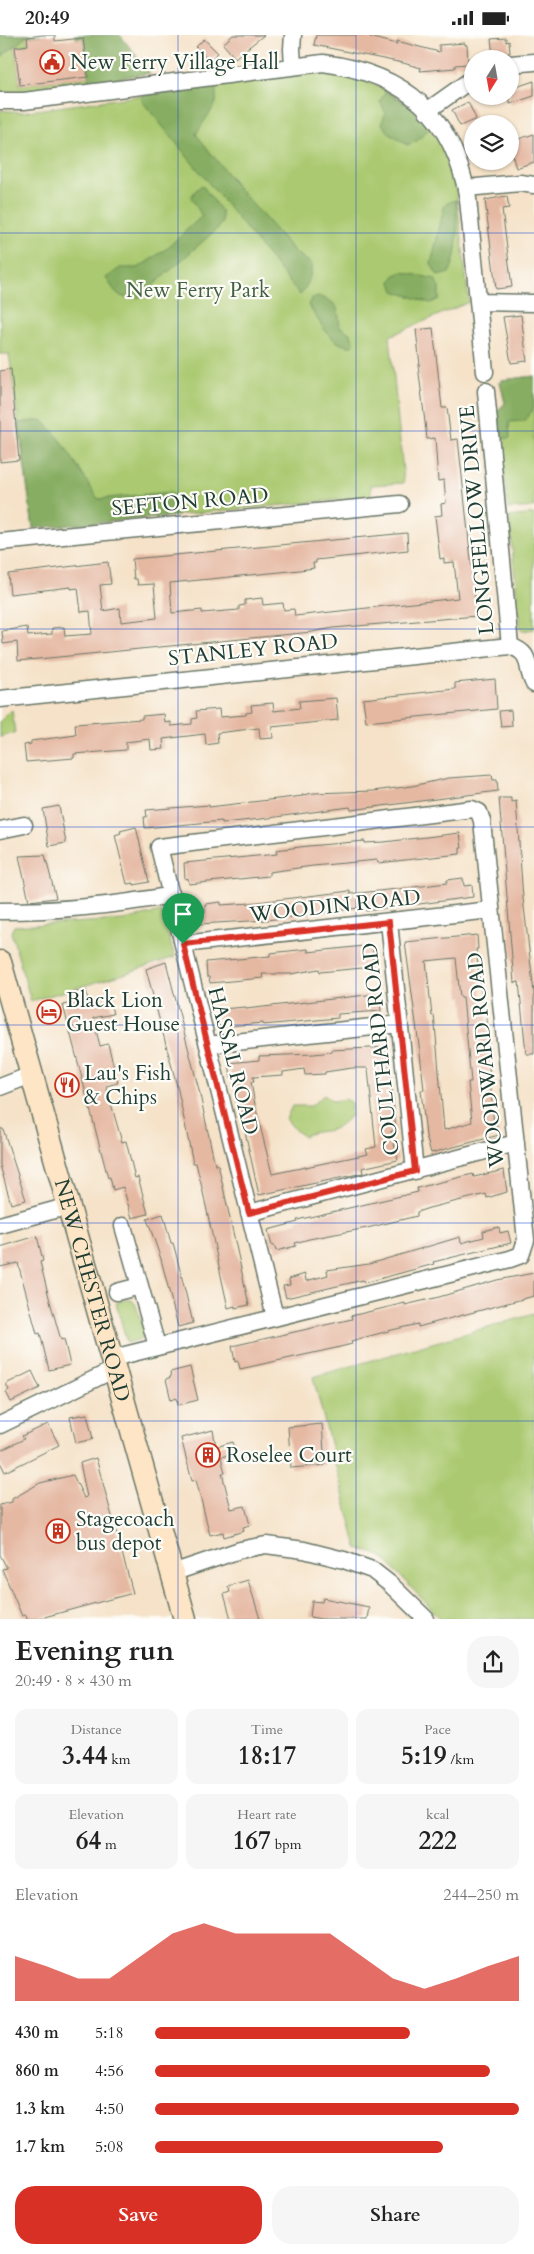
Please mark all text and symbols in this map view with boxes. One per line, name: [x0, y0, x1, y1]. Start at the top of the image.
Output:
text: 20:49: [25, 5, 69, 31]
place label: New Ferry Village Hall: [70, 48, 279, 77]
public building icon: New Ferry Village Hall: [39, 49, 65, 75]
north arrow: [464, 50, 519, 105]
map controls: [464, 50, 519, 170]
button: layers: [464, 115, 519, 170]
park label: New Ferry Park: [126, 276, 271, 305]
street label: LONGFELLOW DRIVE: [453, 404, 501, 636]
street label: SEFTON ROAD: [110, 481, 270, 523]
street label: STANLEY ROAD: [167, 627, 339, 673]
street label: WOODIN ROAD: [247, 883, 422, 930]
pin: [162, 893, 204, 944]
icon: arrive: [169, 900, 197, 928]
street label: COULTHARD ROAD: [355, 941, 407, 1157]
street label: WOODWARD ROAD: [460, 951, 512, 1170]
street label: HASSAL ROAD: [201, 984, 265, 1138]
place label: Black Lion Guest House: [66, 986, 180, 1039]
hotel icon: Black Lion Guest House: [36, 999, 62, 1025]
place label: Lau's Fish & Chips: [84, 1059, 172, 1112]
restaurant icon: Lau's Fish & Chips: [54, 1072, 80, 1098]
street label: NEW CHESTER ROAD: [47, 1176, 138, 1405]
place label: Roselee Court: [226, 1441, 352, 1470]
building icon: Roselee Court: [195, 1442, 221, 1468]
place label: Stagecoach bus depot: [76, 1505, 175, 1558]
building icon: Stagecoach bus depot: [45, 1518, 71, 1544]
text: Evening run: [15, 1632, 174, 1670]
button: share: [467, 1636, 519, 1688]
text: 20:49 · 8 × 430 m: [15, 1670, 132, 1692]
text: Distance: [71, 1720, 122, 1739]
text: Time: [251, 1720, 283, 1739]
text: Pace: [424, 1720, 451, 1739]
text: 3.44: [62, 1739, 108, 1773]
text: 18:17: [238, 1739, 296, 1773]
text: 5:19: [401, 1739, 447, 1773]
text: km: [108, 1750, 131, 1769]
text: /km: [447, 1750, 474, 1769]
text: Elevation: [69, 1805, 124, 1824]
text: Heart rate: [237, 1805, 297, 1824]
text: kcal: [426, 1805, 449, 1824]
text: 64: [76, 1824, 101, 1858]
text: 167: [232, 1824, 271, 1858]
text: 222: [418, 1824, 457, 1858]
text: m: [101, 1835, 117, 1854]
text: bpm: [271, 1835, 301, 1854]
text: Elevation: [15, 1884, 79, 1906]
text: 244–250 m: [443, 1884, 519, 1906]
text: 430 m: [15, 2022, 59, 2044]
text: 5:18: [95, 2022, 124, 2044]
text: 860 m: [15, 2060, 59, 2082]
text: 4:56: [95, 2060, 124, 2082]
text: 1.3 km: [15, 2098, 65, 2120]
text: 4:50: [95, 2098, 124, 2120]
text: 1.7 km: [15, 2136, 65, 2158]
text: 5:08: [95, 2136, 124, 2158]
button: Save: [15, 2186, 262, 2244]
button: Share: [272, 2186, 519, 2244]

